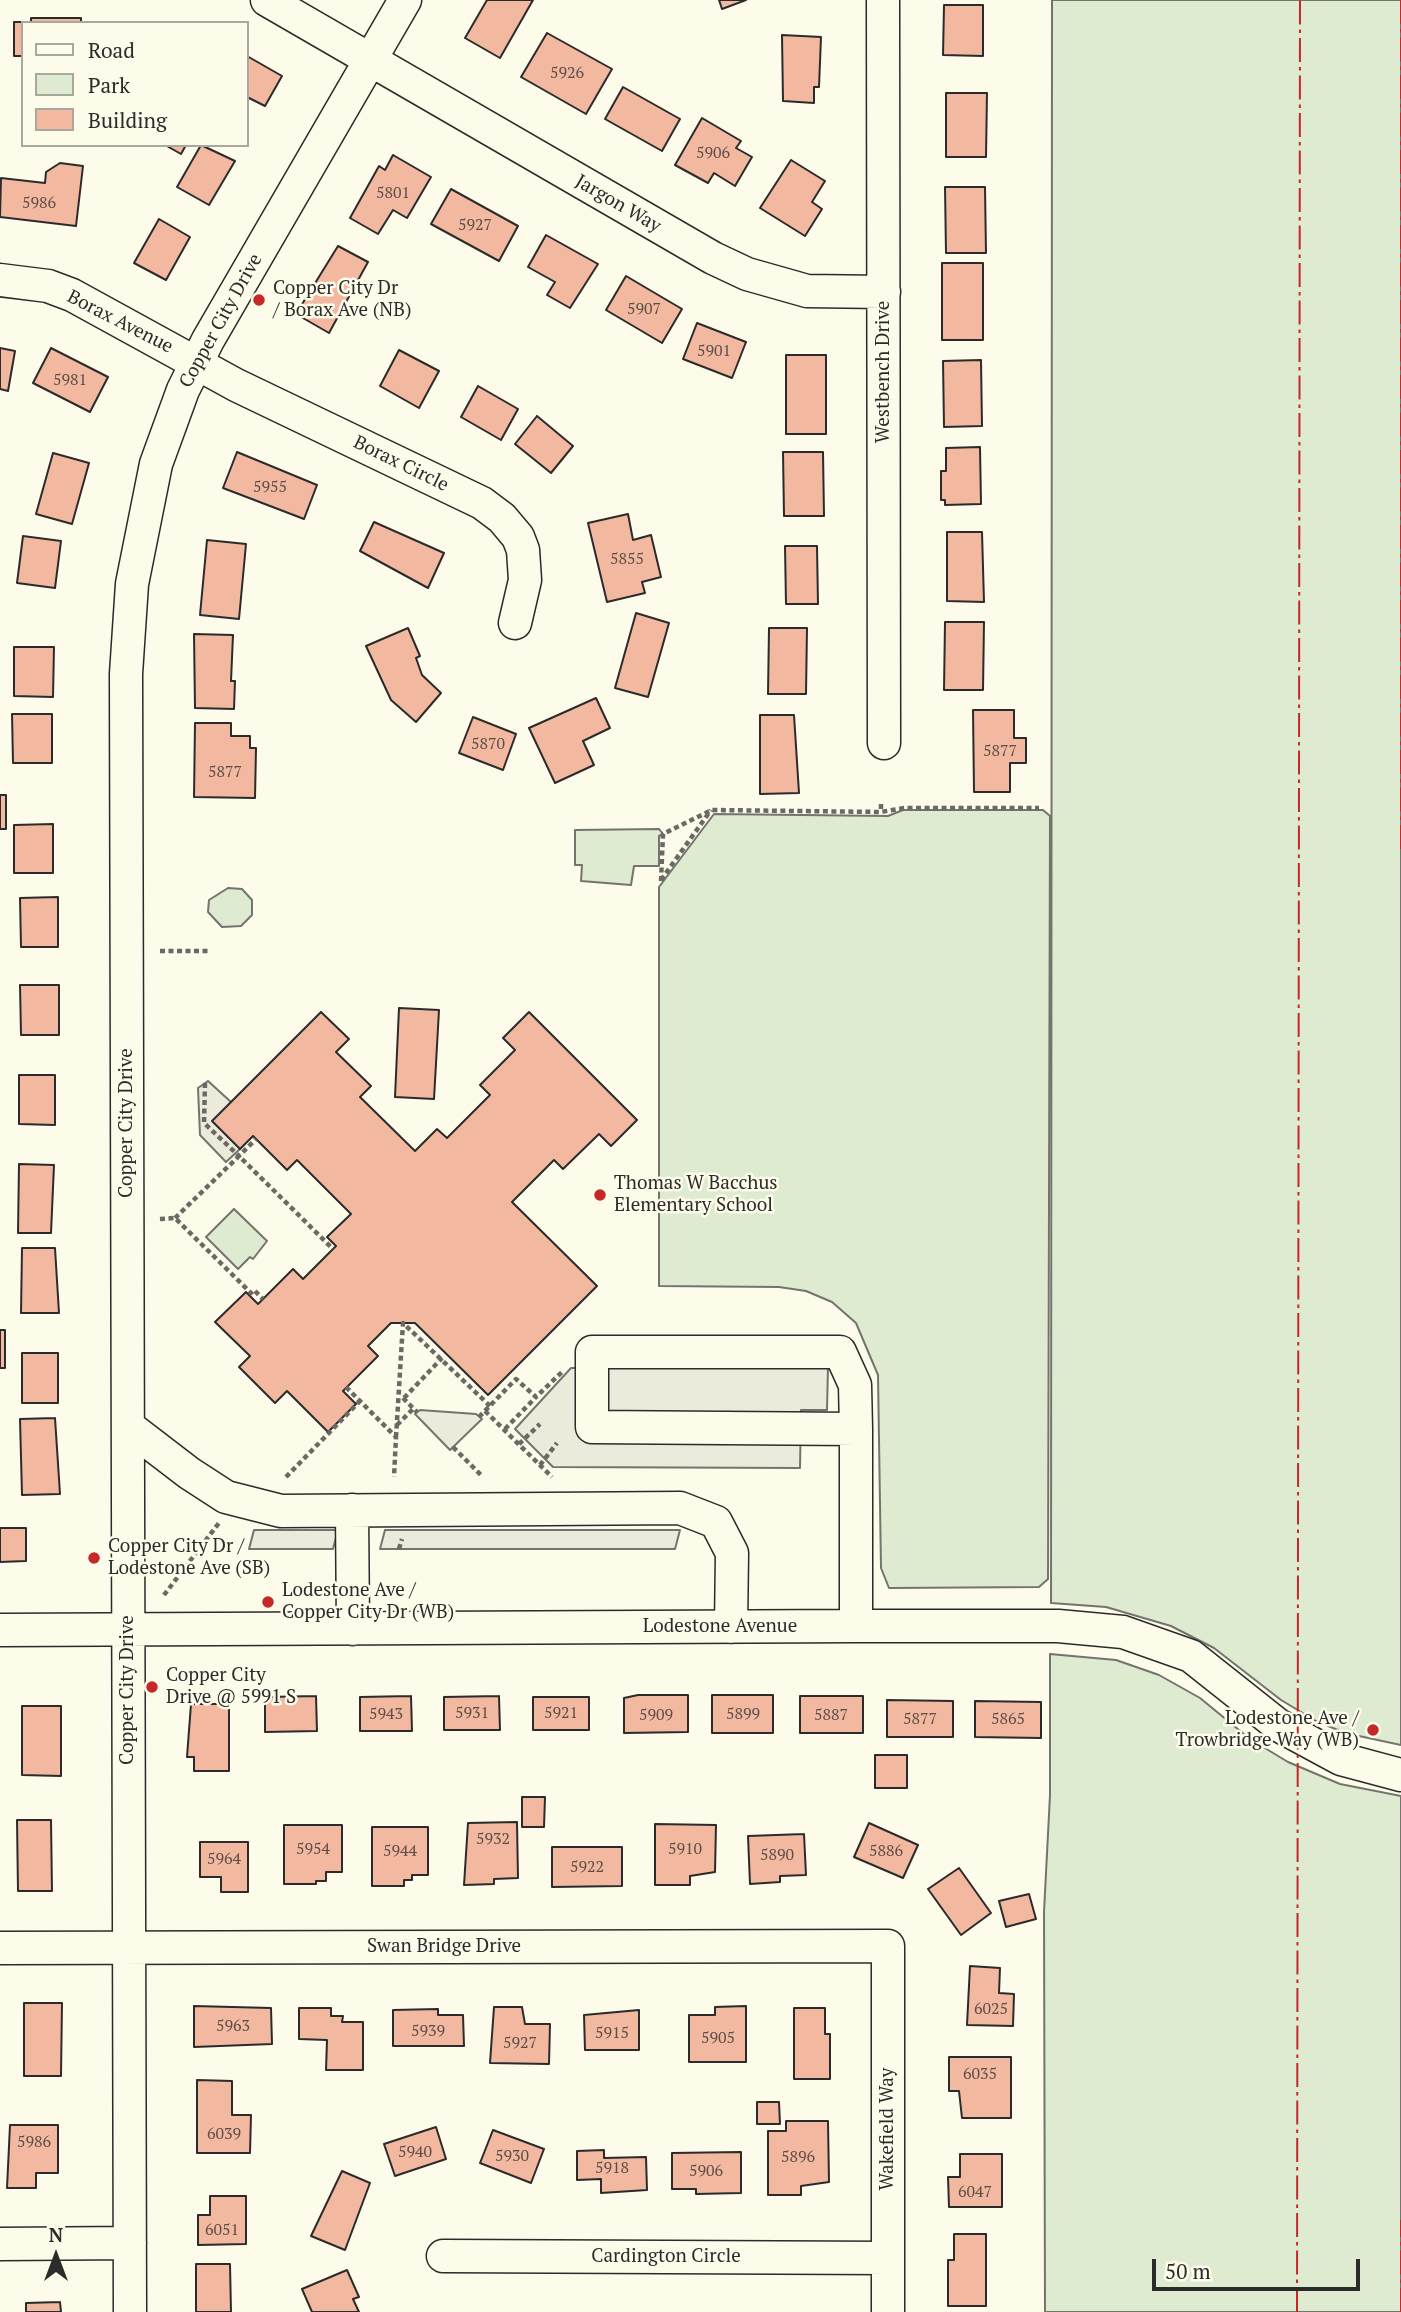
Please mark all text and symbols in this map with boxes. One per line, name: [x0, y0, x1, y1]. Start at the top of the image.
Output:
legend: [21, 21, 248, 147]
text: Road: [88, 36, 135, 64]
house number: 5926: [550, 63, 584, 83]
text: Park: [88, 71, 130, 99]
text: Building: [88, 106, 167, 134]
house number: 5906: [696, 143, 730, 163]
street label: Jargon Way: [571, 170, 665, 238]
house number: 5801: [376, 183, 410, 203]
house number: 5986: [22, 193, 56, 213]
house number: 5927: [458, 215, 492, 235]
street label: Copper City Drive: [175, 250, 267, 392]
place label: Copper City Dr / Borax Ave (NB): [273, 278, 411, 322]
street label: Borax Avenue: [63, 286, 177, 358]
marker: Copper City Dr / Borax Ave (NB): [251, 292, 267, 308]
house number: 5907: [627, 299, 661, 319]
street label: Westbench Drive: [873, 301, 895, 443]
house number: 5901: [697, 341, 731, 361]
house number: 5981: [53, 370, 87, 390]
street label: Borax Circle: [350, 431, 452, 497]
house number: 5955: [253, 477, 287, 497]
house number: 5855: [610, 549, 644, 569]
house number: 5870: [471, 734, 505, 754]
house number: 5877: [983, 741, 1017, 761]
house number: 5877: [208, 762, 242, 782]
street label: Copper City Drive: [116, 1048, 138, 1198]
place label: Thomas W Bacchus Elementary School: [614, 1173, 778, 1217]
marker: Thomas W Bacchus Elementary School: [592, 1187, 608, 1203]
place label: Copper City Dr / Lodestone Ave (SB): [108, 1536, 270, 1580]
marker: Copper City Dr / Lodestone Ave (SB): [86, 1550, 102, 1566]
place label: Lodestone Ave / Copper City Dr (WB): [282, 1580, 454, 1624]
marker: Lodestone Ave / Copper City Dr (WB): [260, 1594, 276, 1610]
street label: Copper City Drive: [117, 1615, 139, 1765]
street label: Lodestone Avenue: [643, 1616, 797, 1638]
place label: Copper City Drive @ 5991 S: [166, 1665, 296, 1709]
marker: Copper City Drive @ 5991 S: [144, 1679, 160, 1695]
house number: 5931: [455, 1703, 489, 1723]
house number: 5921: [544, 1703, 578, 1723]
house number: 5943: [369, 1704, 403, 1724]
house number: 5899: [726, 1704, 760, 1724]
house number: 5909: [639, 1705, 673, 1725]
house number: 5887: [814, 1705, 848, 1725]
place label: Lodestone Ave / Trowbridge Way (WB): [1176, 1708, 1359, 1752]
house number: 5877: [903, 1709, 937, 1729]
house number: 5865: [991, 1709, 1025, 1729]
marker: Lodestone Ave / Trowbridge Way (WB): [1365, 1722, 1381, 1738]
house number: 5932: [476, 1829, 510, 1849]
house number: 5954: [296, 1839, 330, 1859]
house number: 5910: [668, 1839, 702, 1859]
house number: 5944: [383, 1841, 417, 1861]
house number: 5886: [869, 1841, 903, 1861]
house number: 5890: [760, 1845, 794, 1865]
house number: 5964: [207, 1849, 241, 1869]
house number: 5922: [570, 1857, 604, 1877]
street label: Swan Bridge Drive: [367, 1936, 521, 1958]
house number: 6025: [974, 1999, 1008, 2019]
house number: 5963: [216, 2016, 250, 2036]
house number: 5939: [411, 2021, 445, 2041]
house number: 5915: [595, 2023, 629, 2043]
house number: 5905: [701, 2028, 735, 2048]
house number: 5927: [503, 2033, 537, 2053]
house number: 6035: [963, 2064, 997, 2084]
street label: Wakefield Way: [877, 2068, 899, 2190]
house number: 6039: [207, 2124, 241, 2144]
house number: 5986: [17, 2132, 51, 2152]
house number: 5940: [398, 2142, 432, 2162]
house number: 5930: [495, 2146, 529, 2166]
house number: 5896: [781, 2147, 815, 2167]
house number: 5918: [595, 2158, 629, 2178]
house number: 5906: [689, 2161, 723, 2181]
house number: 6047: [958, 2182, 992, 2202]
house number: 6051: [205, 2220, 239, 2240]
north arrow: [21, 2221, 91, 2291]
text: N: [49, 2222, 63, 2247]
street label: Cardington Circle: [591, 2246, 741, 2268]
scale bar: [1156, 2246, 1364, 2290]
text: 50 m: [1165, 2257, 1211, 2285]

